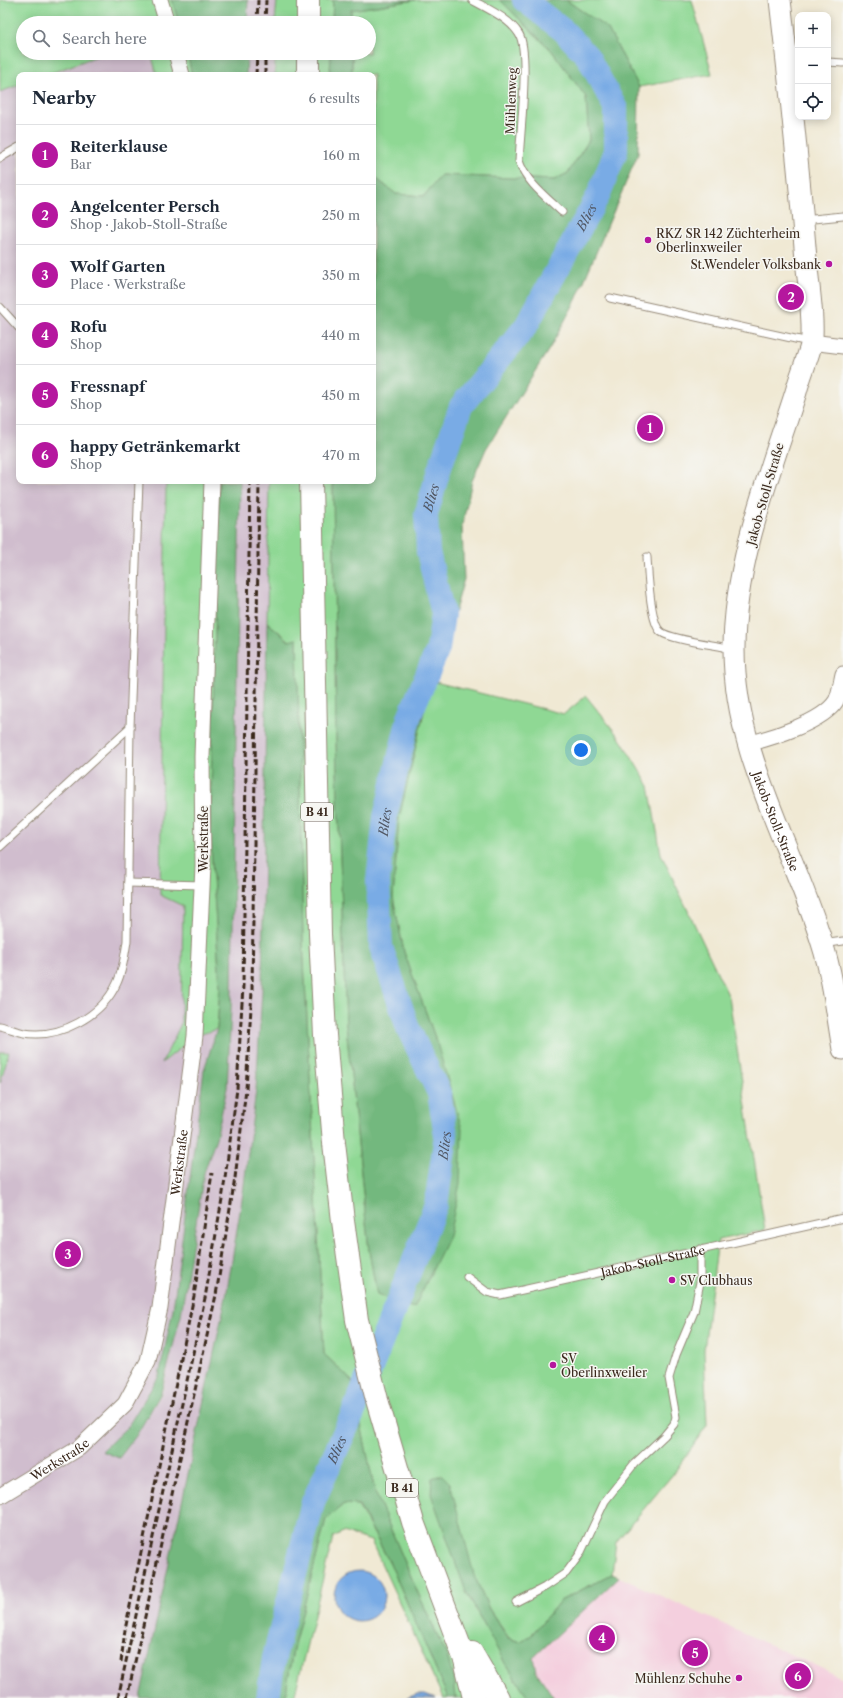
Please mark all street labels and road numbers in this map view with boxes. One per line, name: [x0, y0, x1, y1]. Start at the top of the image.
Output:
street label: Mühlenweg: [502, 67, 520, 135]
street label: Jakob-Stoll-Straße: [743, 441, 787, 549]
street label: Jakob-Stoll-Straße: [749, 767, 803, 874]
road number: B 41: [301, 803, 333, 821]
street label: Werkstraße: [196, 805, 211, 873]
street label: Werkstraße: [167, 1128, 190, 1197]
street label: Jakob-Stoll-Straße: [597, 1242, 707, 1280]
street label: Werkstraße: [27, 1435, 92, 1484]
road number: B 41: [386, 1479, 418, 1497]

